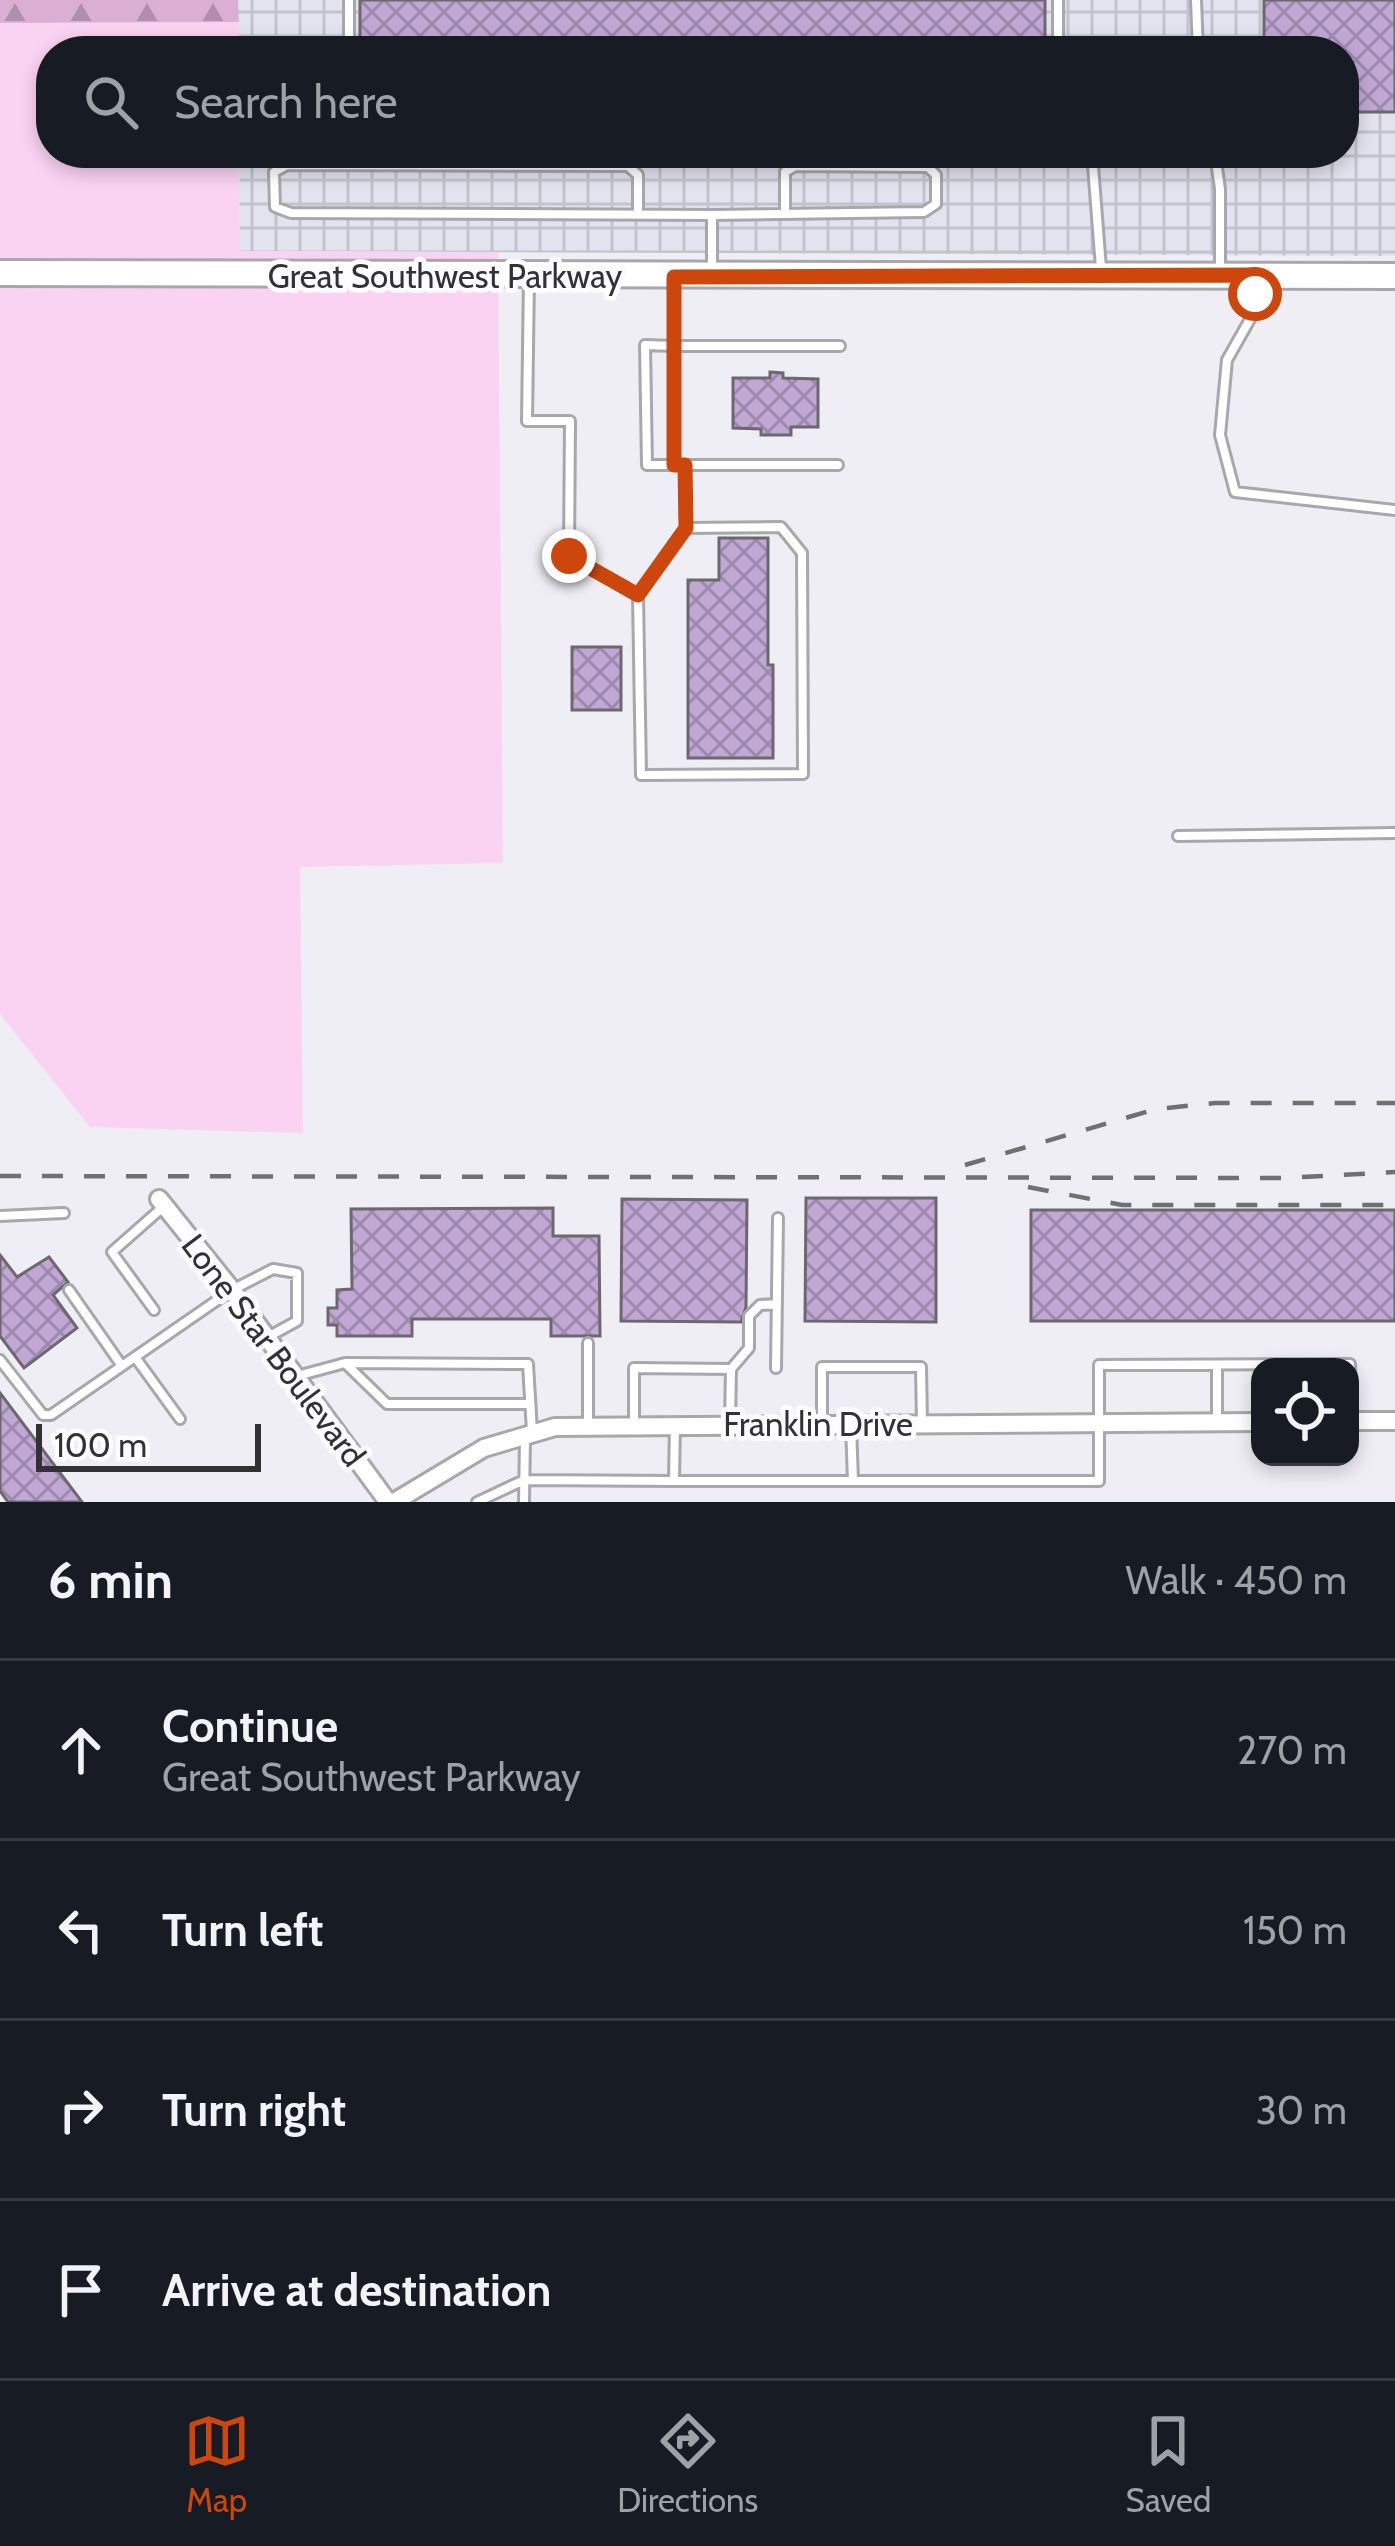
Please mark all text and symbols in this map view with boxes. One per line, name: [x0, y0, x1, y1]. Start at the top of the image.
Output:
search box: [36, 36, 1359, 168]
icon: search: [78, 69, 144, 135]
text: Search here: [174, 75, 398, 129]
street label: Great Southwest Parkway: [268, 256, 623, 296]
route start: [1228, 267, 1282, 321]
route end: [542, 529, 596, 583]
street label: Lone Star Boulevard: [174, 1226, 374, 1474]
map controls: [1251, 1358, 1359, 1466]
button: locate: [1251, 1358, 1359, 1466]
street label: Franklin Drive: [723, 1404, 913, 1444]
scale bar: [36, 1418, 261, 1471]
text: 100 m: [54, 1425, 147, 1465]
text: 6 min: [48, 1549, 173, 1611]
text: Walk · 450 m: [1126, 1556, 1347, 1604]
text: Continue: [162, 1699, 338, 1753]
icon: ahead: [48, 1717, 114, 1783]
text: 270 m: [1237, 1726, 1347, 1774]
text: Great Southwest Parkway: [162, 1753, 581, 1801]
icon: left: [48, 1897, 114, 1963]
text: Turn left: [162, 1903, 324, 1957]
text: 150 m: [1243, 1906, 1347, 1954]
icon: right: [48, 2077, 114, 2143]
text: Turn right: [162, 2083, 346, 2137]
text: 30 m: [1256, 2086, 1347, 2134]
icon: arrive: [48, 2257, 114, 2323]
text: Arrive at destination: [162, 2263, 551, 2317]
tab: Map: [184, 2408, 250, 2520]
tab: Directions: [617, 2408, 758, 2520]
tab: Saved: [1126, 2408, 1211, 2520]

